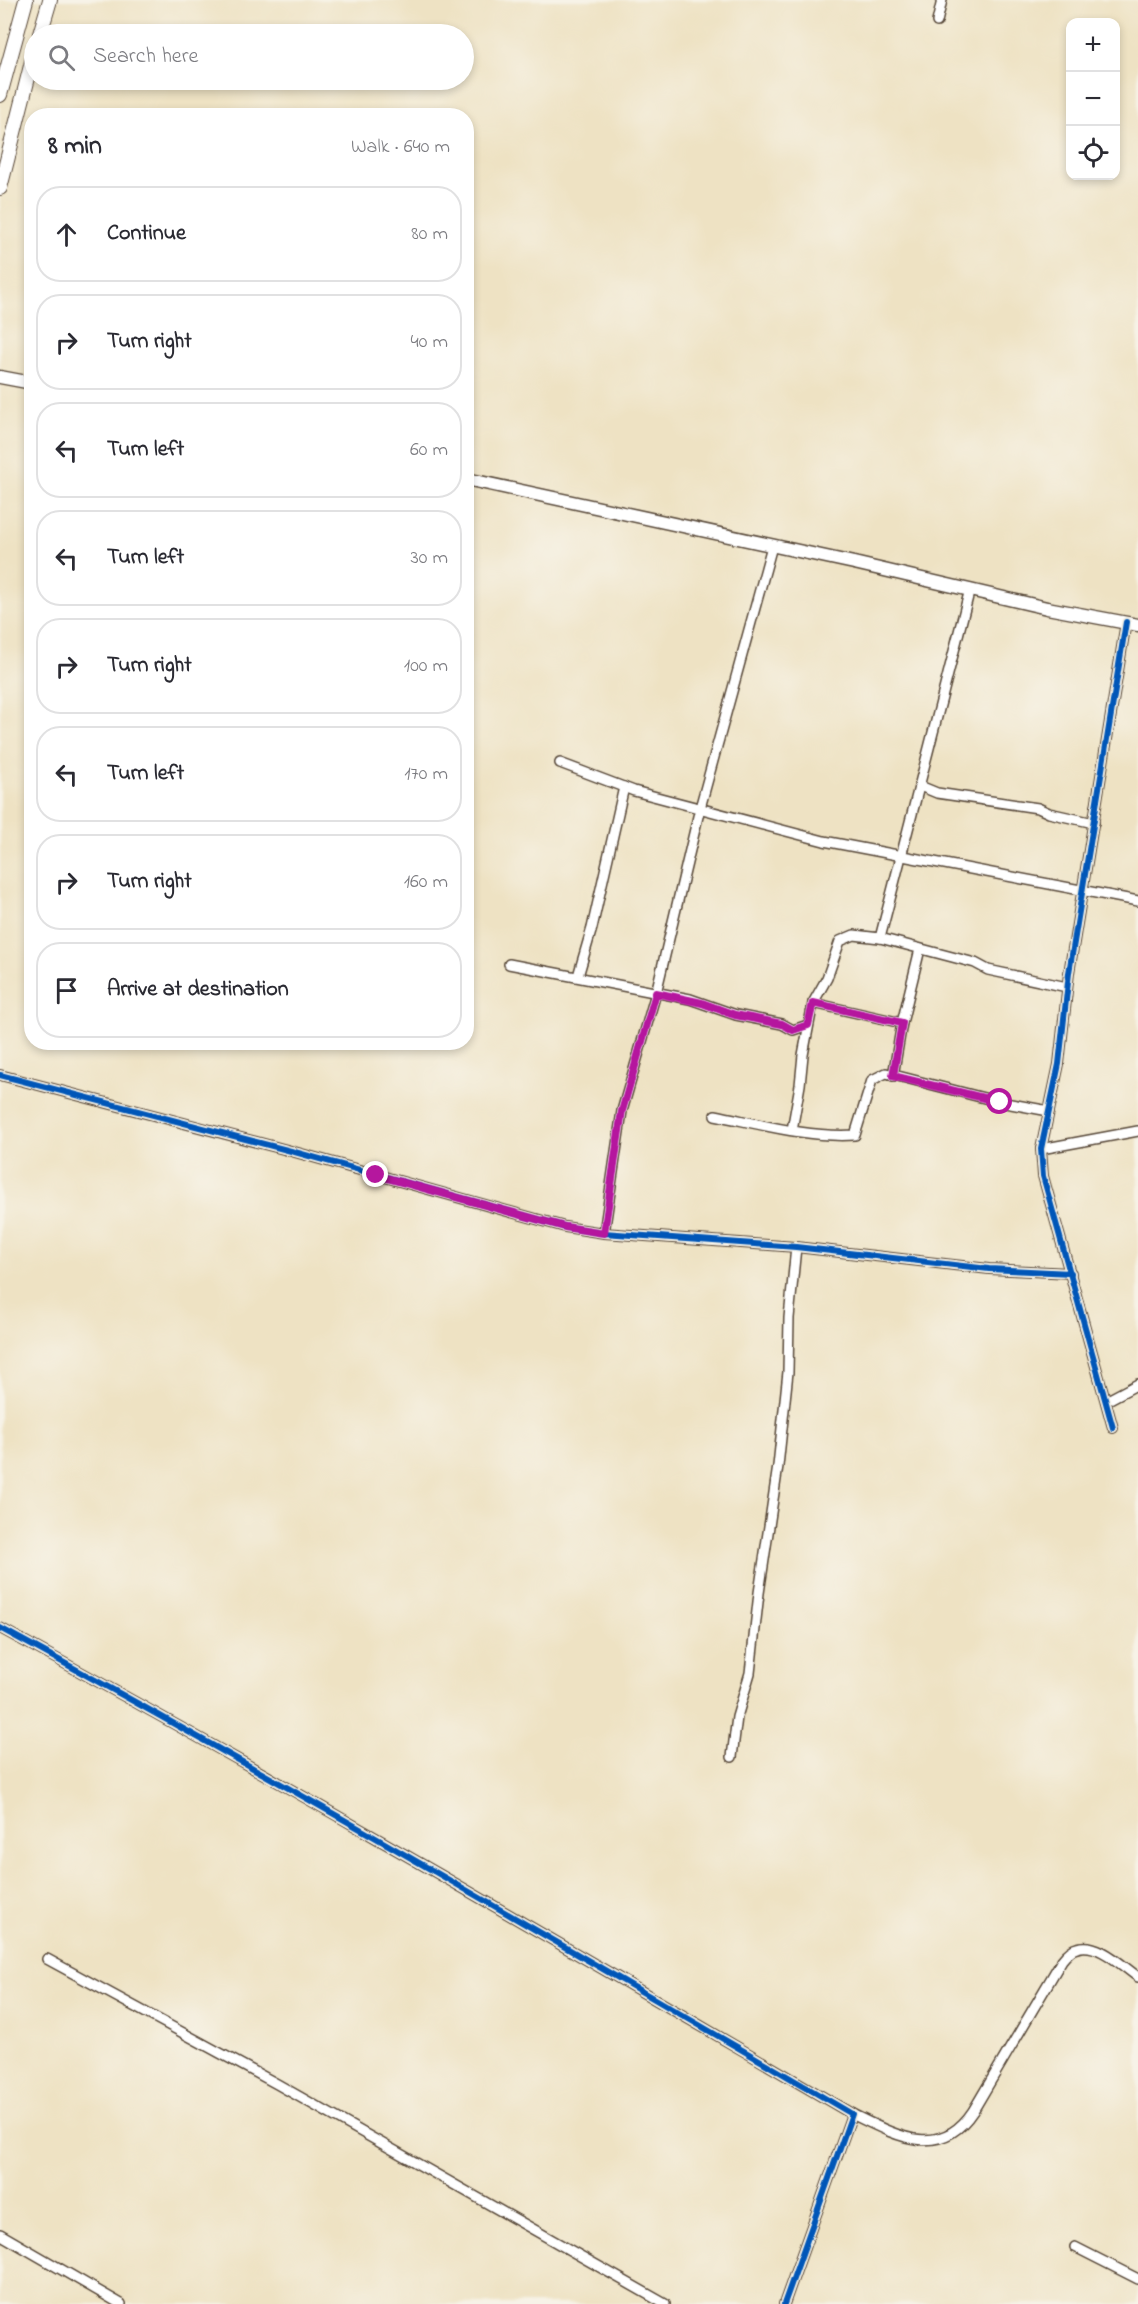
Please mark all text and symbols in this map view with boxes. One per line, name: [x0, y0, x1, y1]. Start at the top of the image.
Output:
map controls: [1066, 18, 1120, 180]
button: +: [1066, 18, 1120, 72]
search box: [24, 24, 474, 90]
icon: search: [45, 41, 78, 74]
text: Search here: [93, 41, 198, 73]
button: −: [1066, 72, 1120, 126]
button: locate: [1066, 126, 1120, 180]
text: 8 min: [48, 128, 102, 166]
text: Walk · 640 m: [351, 133, 450, 162]
icon: ahead: [50, 218, 83, 251]
text: Continue: [107, 218, 186, 250]
text: 80 m: [411, 220, 448, 249]
icon: right: [50, 326, 83, 359]
text: Turn right: [107, 326, 192, 358]
text: 40 m: [411, 328, 448, 357]
icon: left: [50, 434, 83, 467]
text: Turn left: [107, 434, 184, 466]
text: 60 m: [410, 436, 448, 465]
icon: left: [50, 542, 83, 575]
text: Turn left: [107, 542, 184, 574]
text: 30 m: [411, 544, 448, 573]
icon: right: [50, 650, 83, 683]
text: Turn right: [107, 650, 192, 682]
text: 100 m: [404, 652, 448, 681]
icon: left: [50, 758, 83, 791]
text: Turn left: [107, 758, 184, 790]
text: 170 m: [404, 760, 448, 789]
icon: right: [50, 866, 83, 899]
text: Turn right: [107, 866, 192, 898]
text: 160 m: [404, 868, 448, 897]
icon: arrive: [50, 974, 83, 1007]
text: Arrive at destination: [107, 974, 289, 1006]
route start: [986, 1088, 1012, 1114]
route end: [362, 1161, 388, 1187]

